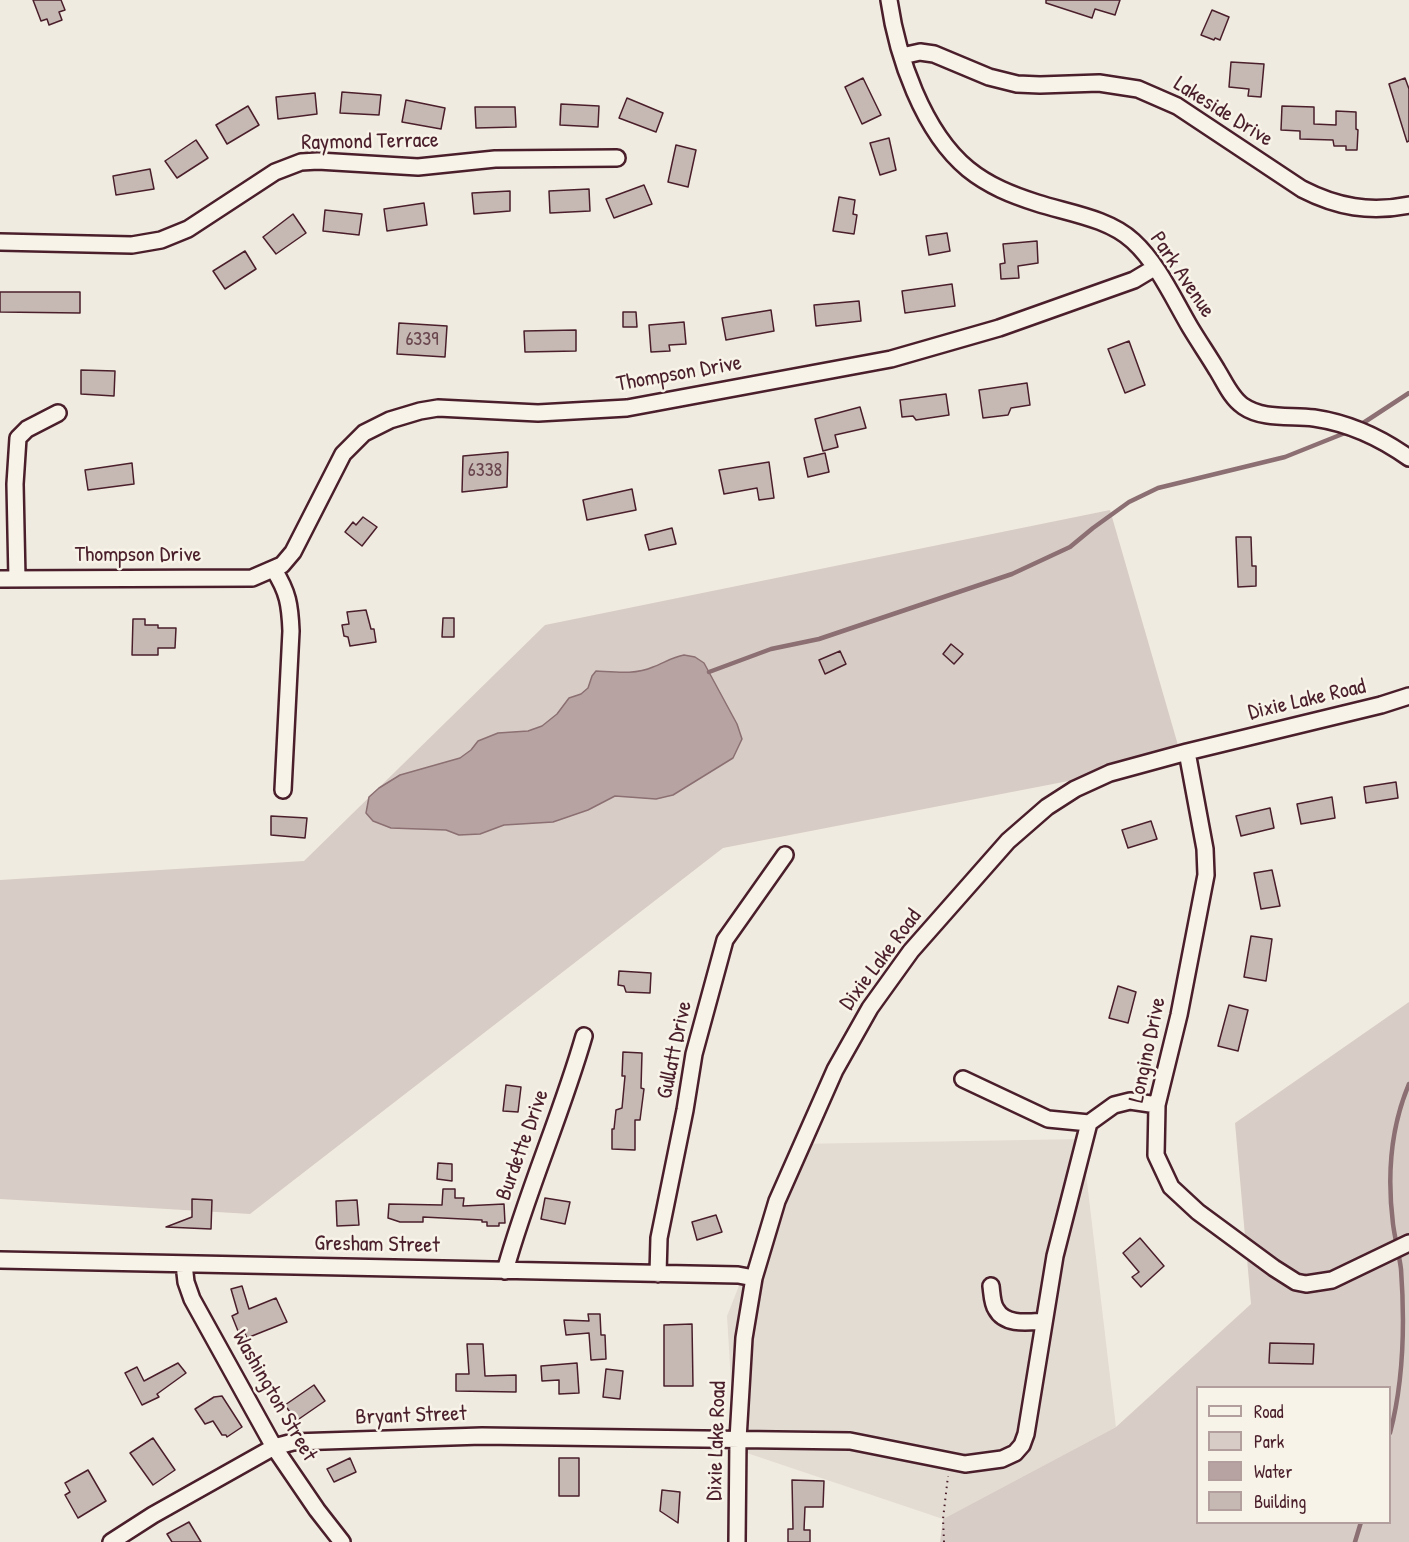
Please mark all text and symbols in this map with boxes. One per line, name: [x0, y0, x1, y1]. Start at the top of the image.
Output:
street label: Lakeside Drive: [1169, 71, 1277, 153]
street label: Raymond Terrace: [301, 128, 439, 156]
street label: Park Avenue: [1144, 227, 1220, 323]
house number: 6339: [405, 328, 439, 352]
street label: Thompson Drive: [614, 350, 744, 398]
house number: 6338: [468, 459, 502, 483]
street label: Thompson Drive: [75, 542, 201, 568]
street label: Dixie Lake Road: [1246, 674, 1368, 726]
street label: Dixie Lake Road: [834, 904, 928, 1016]
street label: Longino Drive: [1124, 995, 1172, 1105]
street label: Gullatt Drive: [652, 999, 698, 1101]
street label: Burdette Drive: [491, 1086, 555, 1204]
street label: Gresham Street: [314, 1231, 440, 1259]
street label: Washington Street: [226, 1326, 322, 1466]
street label: Dixie Lake Road: [702, 1381, 732, 1501]
legend: [1196, 1386, 1391, 1524]
text: Road: [1254, 1399, 1284, 1424]
street label: Bryant Street: [355, 1401, 467, 1431]
text: Park: [1254, 1429, 1284, 1454]
text: Water: [1254, 1459, 1292, 1484]
text: Building: [1254, 1489, 1306, 1514]

